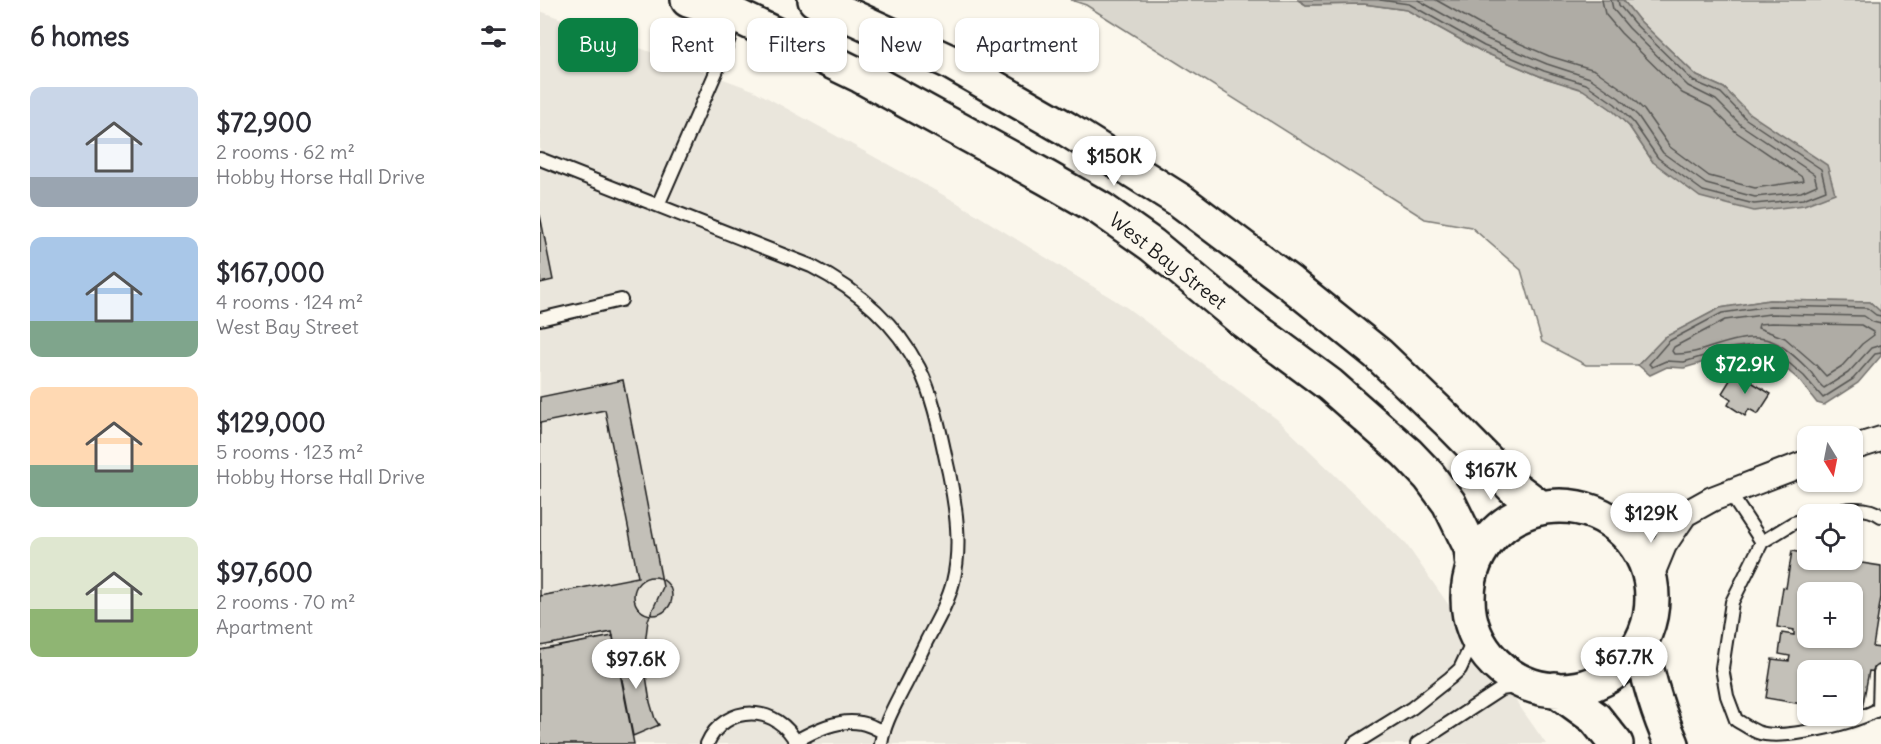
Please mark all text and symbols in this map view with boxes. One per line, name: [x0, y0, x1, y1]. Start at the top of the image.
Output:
chip: Buy: [558, 18, 638, 72]
chip: Rent: [650, 18, 735, 72]
chip: Filters: [747, 18, 847, 72]
chip: New: [859, 18, 943, 72]
chip: Apartment: [955, 18, 1099, 72]
text: 6 homes: [30, 20, 129, 53]
icon: filters: [477, 20, 510, 53]
text: $72,900: [216, 106, 312, 139]
icon: home: [78, 111, 150, 183]
pin: $150K: [1072, 136, 1156, 187]
text: 2 rooms · 62 m²: [216, 139, 355, 164]
text: $150K: [1086, 143, 1142, 168]
text: Hobby Horse Hall Drive: [216, 164, 425, 189]
street label: West Bay Street: [1104, 207, 1232, 315]
text: $167,000: [216, 256, 325, 289]
icon: home: [78, 261, 150, 333]
text: 4 rooms · 124 m²: [216, 289, 363, 314]
text: West Bay Street: [216, 314, 359, 339]
pin: $72.9K: [1696, 344, 1794, 395]
text: $72.9K: [1715, 351, 1775, 376]
text: $129,000: [216, 406, 326, 439]
icon: home: [78, 411, 150, 483]
north arrow: [1797, 426, 1863, 492]
map controls: [1797, 426, 1863, 726]
text: 5 rooms · 123 m²: [216, 439, 363, 464]
pin: $167K: [1449, 450, 1533, 501]
text: $167K: [1465, 457, 1517, 482]
text: Hobby Horse Hall Drive: [216, 464, 425, 489]
pin: $129K: [1609, 493, 1693, 544]
text: $129K: [1624, 500, 1678, 525]
button: locate: [1797, 504, 1863, 570]
text: $97,600: [216, 556, 313, 589]
icon: home: [78, 561, 150, 633]
button: +: [1797, 582, 1863, 648]
text: 2 rooms · 70 m²: [216, 589, 356, 614]
text: Apartment: [216, 614, 313, 639]
pin: $67.7K: [1575, 637, 1673, 688]
pin: $97.6K: [587, 639, 685, 690]
text: $67.7K: [1595, 644, 1653, 669]
text: $97.6K: [606, 646, 666, 671]
button: −: [1797, 660, 1863, 726]

